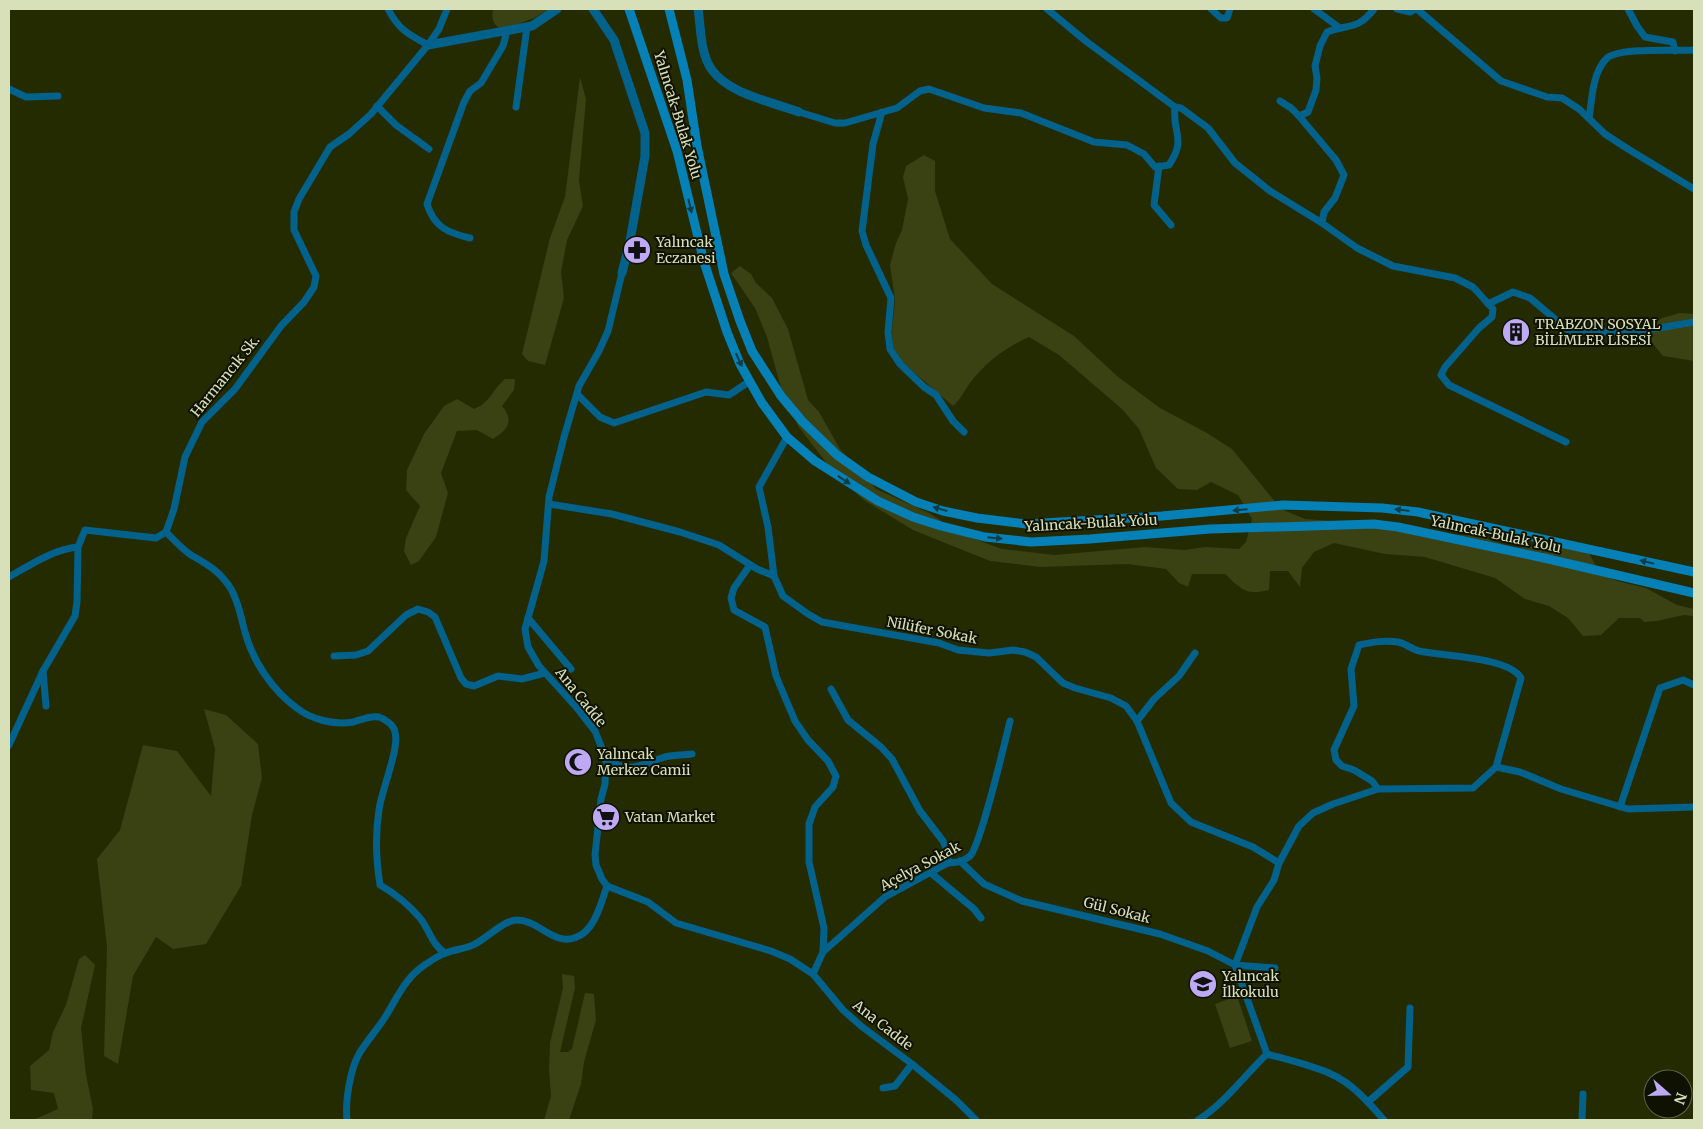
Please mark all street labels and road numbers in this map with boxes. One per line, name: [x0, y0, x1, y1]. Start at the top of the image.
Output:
street label: Yalıncak-Bulak Yolu: [650, 48, 706, 181]
street label: Harmancık Sk.: [187, 332, 263, 420]
street label: Yalıncak-Bulak Yolu: [1023, 511, 1158, 536]
street label: Yalıncak-Bulak Yolu: [1428, 511, 1563, 557]
street label: Nilüfer Sokak: [885, 612, 979, 648]
street label: Ana Cadde: [551, 663, 610, 730]
street label: Açelya Sokak: [876, 837, 963, 895]
street label: Gül Sokak: [1082, 893, 1152, 927]
street label: Ana Cadde: [849, 995, 917, 1054]

